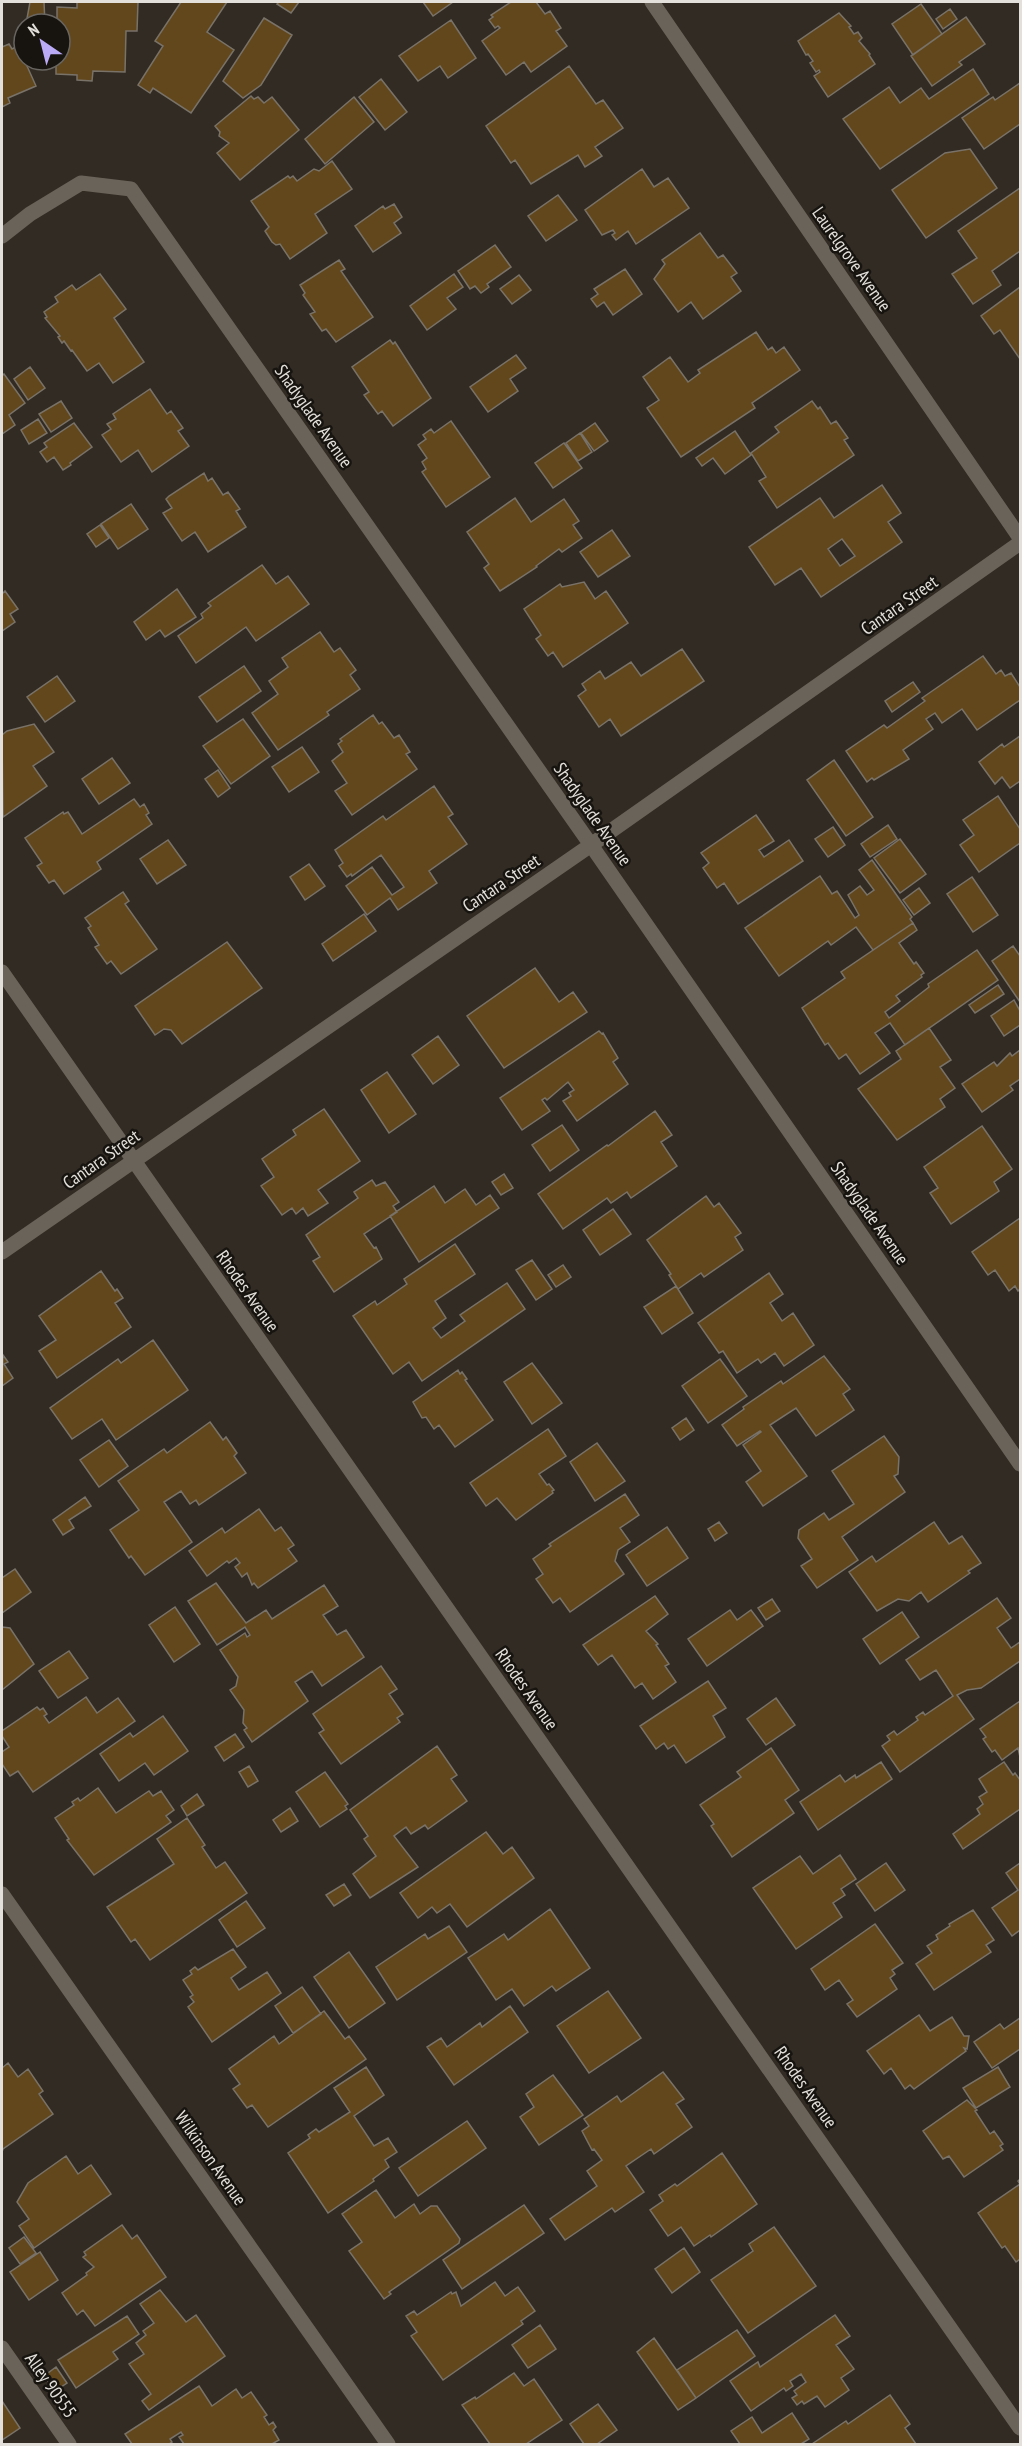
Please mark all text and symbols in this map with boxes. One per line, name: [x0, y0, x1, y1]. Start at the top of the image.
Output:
north arrow: [12, 12, 72, 72]
text: N: [24, 19, 43, 40]
street label: Laurelgrove Avenue: [807, 202, 897, 316]
street label: Shadyglade Avenue: [270, 360, 358, 472]
street label: Cantara Street: [856, 570, 942, 640]
street label: Shadyglade Avenue: [549, 758, 637, 870]
street label: Cantara Street: [458, 849, 544, 917]
street label: Cantara Street: [58, 1124, 144, 1194]
street label: Shadyglade Avenue: [826, 1157, 914, 1269]
street label: Rhodes Avenue: [211, 1246, 285, 1336]
street label: Rhodes Avenue: [490, 1644, 564, 1734]
street label: Rhodes Avenue: [769, 2042, 843, 2132]
street label: Wilkinson Avenue: [170, 2107, 252, 2209]
street label: Alley 90555: [20, 2348, 82, 2422]

